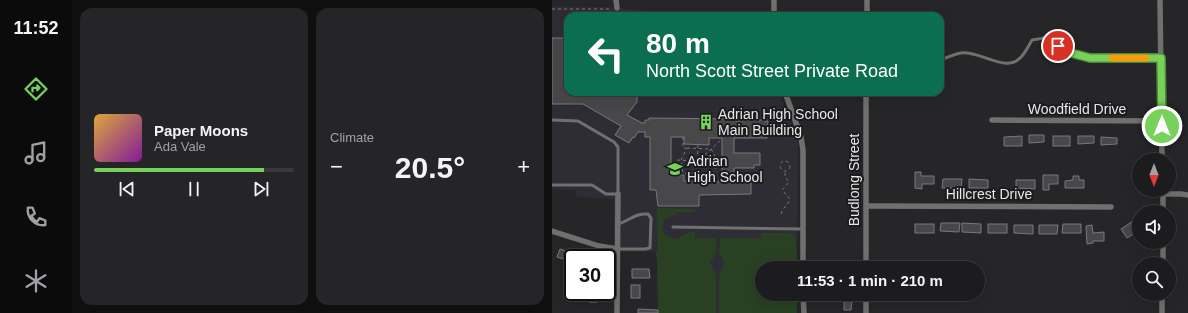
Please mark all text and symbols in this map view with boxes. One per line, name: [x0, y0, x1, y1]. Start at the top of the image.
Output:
text: 11:52: [13, 18, 59, 38]
icon: left: [580, 28, 632, 80]
text: 80 m: [646, 28, 710, 59]
pin: [1041, 29, 1075, 63]
icon: arrive: [1047, 35, 1069, 57]
text: North Scott Street Private Road: [646, 61, 898, 81]
icon: directions: [22, 75, 50, 103]
street label: Woodfield Drive: [1028, 101, 1126, 117]
position arrow: [1141, 105, 1183, 147]
place label: Adrian High School Main Building: [718, 106, 838, 138]
building icon: Adrian High School Main Building: [697, 113, 715, 131]
text: Paper Moons: [154, 122, 248, 139]
text: Climate: [330, 130, 374, 145]
street label: Budlong Street: [846, 134, 862, 226]
icon: music: [22, 139, 50, 167]
text: Ada Vale: [154, 139, 206, 154]
text: 20.5°: [395, 151, 465, 184]
place label: Adrian High School: [687, 153, 763, 185]
north arrow: [1132, 153, 1176, 197]
map controls: [1132, 153, 1176, 301]
text: −: [330, 154, 343, 179]
text: +: [517, 154, 530, 179]
school or university icon: Adrian High School: [666, 160, 684, 178]
icon: previous: [116, 178, 138, 200]
icon: pause: [183, 178, 205, 200]
icon: next: [250, 178, 272, 200]
street label: Hillcrest Drive: [946, 186, 1032, 202]
icon: phone: [22, 203, 50, 231]
button: sound: [1132, 205, 1176, 249]
speed limit sign: 30: [564, 249, 616, 301]
button: search: [1132, 257, 1176, 301]
icon: climate: [22, 267, 50, 295]
text: 11:53 · 1 min · 210 m: [797, 272, 943, 289]

